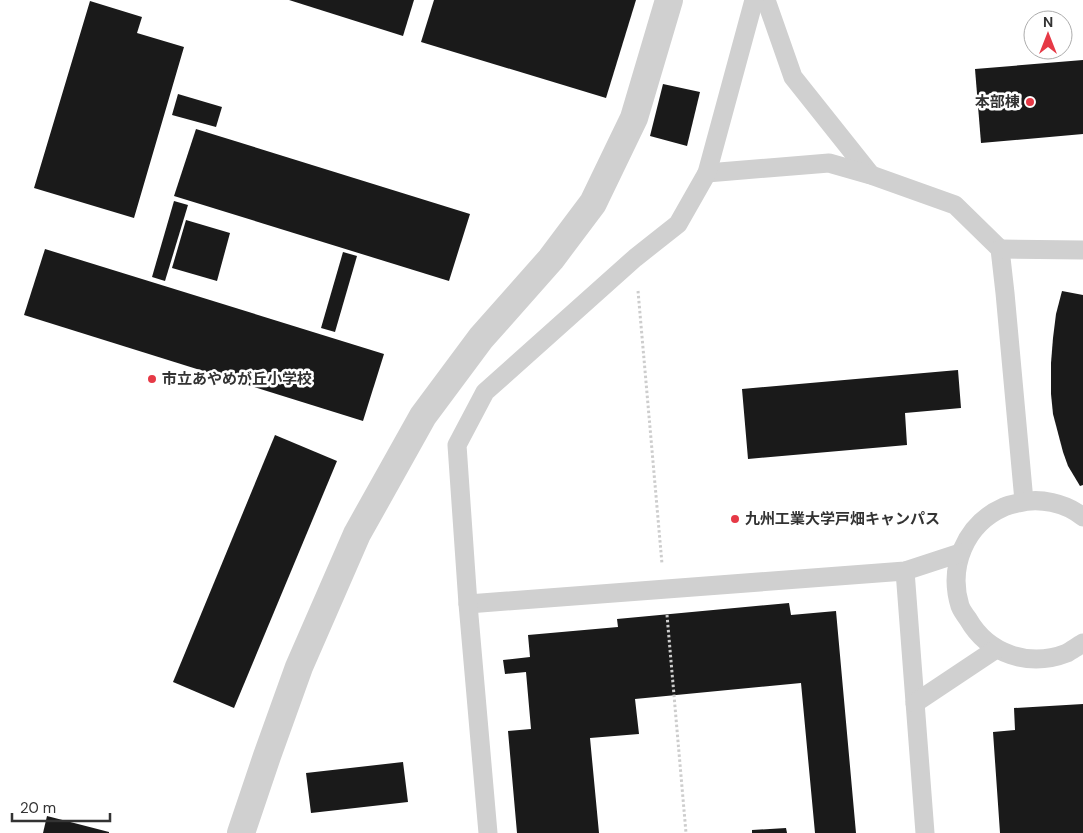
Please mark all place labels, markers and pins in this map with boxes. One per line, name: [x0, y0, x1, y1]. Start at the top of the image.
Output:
place label: 本部棟: [975, 92, 1020, 112]
marker: 本部棟: [1024, 96, 1036, 108]
place label: 市立あやめが丘小学校: [162, 369, 312, 389]
marker: 市立あやめが丘小学校: [146, 373, 158, 385]
place label: 九州工業大学戸畑キャンパス: [745, 509, 940, 529]
marker: 九州工業大学戸畑キャンパス: [729, 513, 741, 525]

